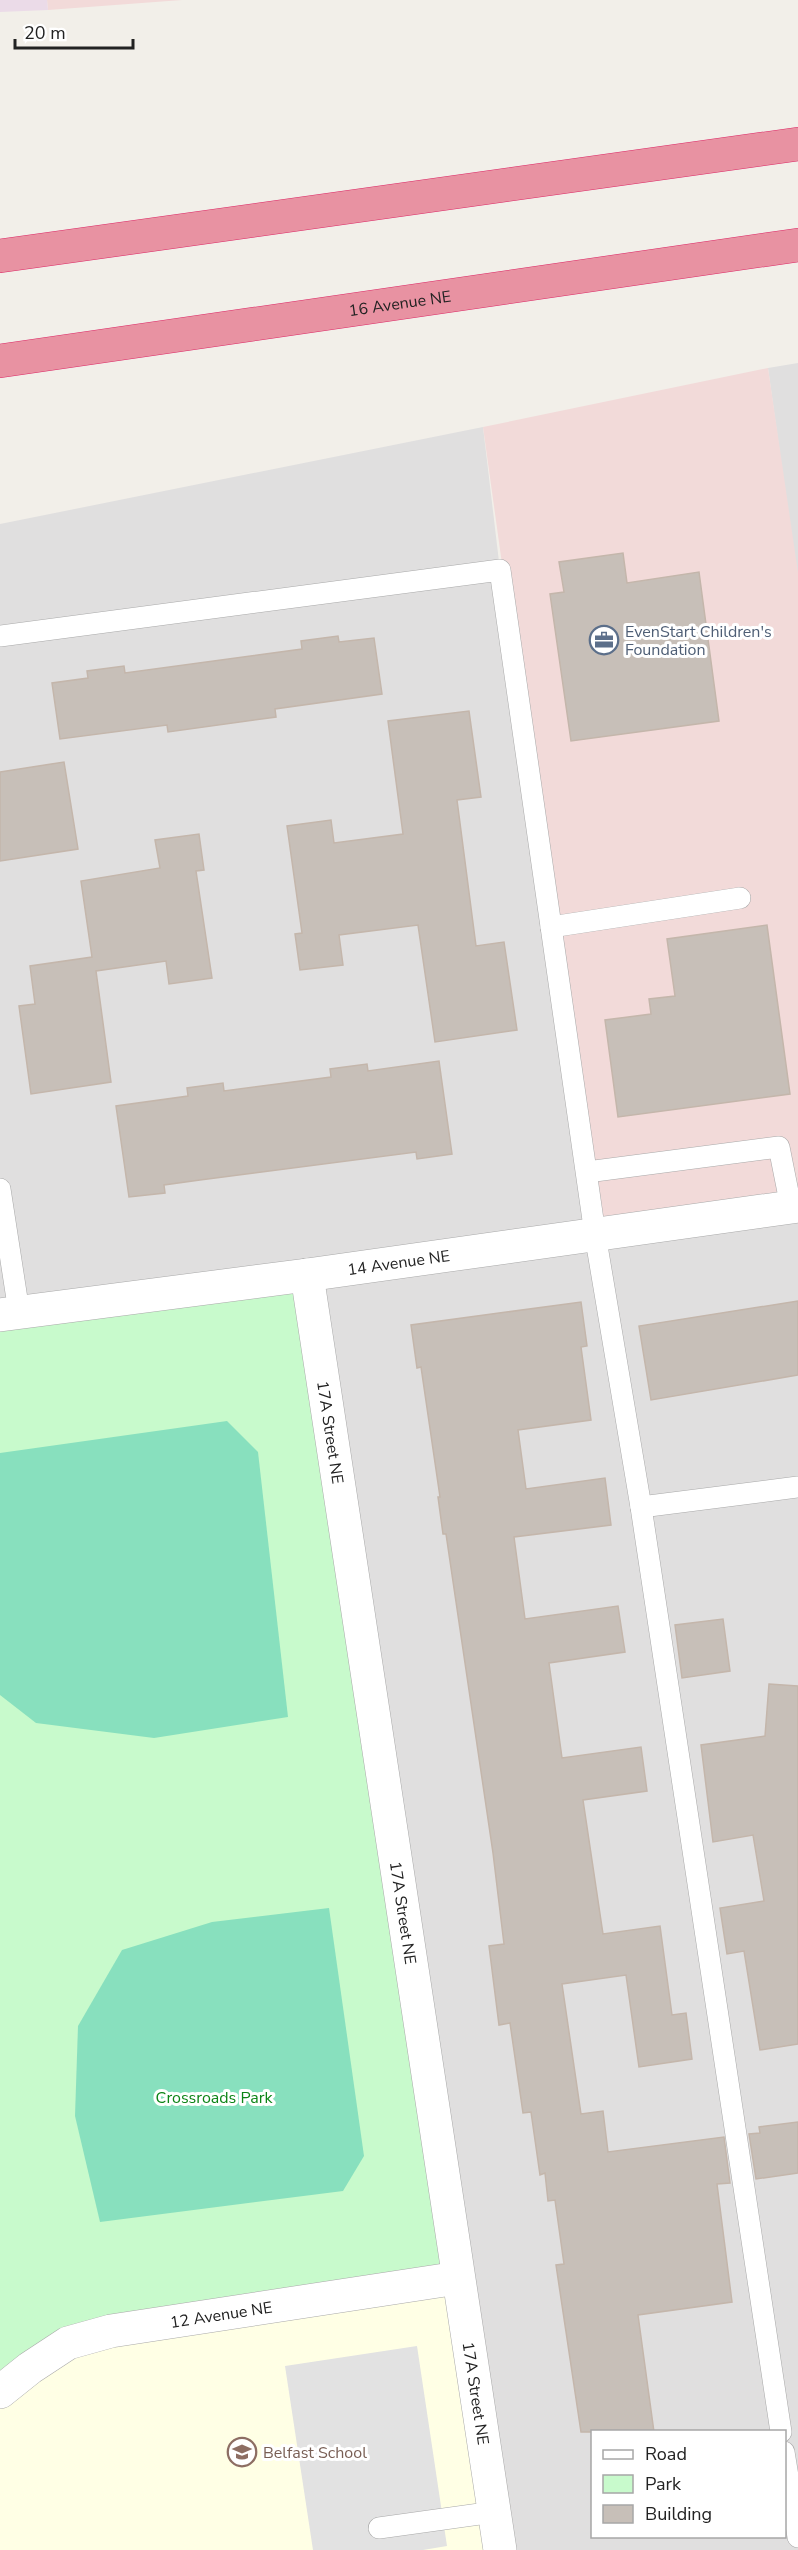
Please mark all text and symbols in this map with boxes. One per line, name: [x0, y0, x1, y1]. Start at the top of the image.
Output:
scale bar: [15, 12, 134, 50]
text: 20 m: [24, 21, 66, 45]
street label: 16 Avenue NE: [347, 286, 453, 322]
place label: EvenStart Children's Foundation: [625, 621, 772, 661]
office icon: EvenStart Children's Foundation: [588, 624, 620, 656]
street label: 14 Avenue NE: [346, 1245, 451, 1281]
street label: 17A Street NE: [311, 1379, 348, 1485]
street label: 17A Street NE: [384, 1860, 421, 1966]
park label: Crossroads Park: [156, 2087, 273, 2109]
street label: 12 Avenue NE: [169, 2297, 274, 2334]
street label: 17A Street NE: [457, 2340, 494, 2446]
legend: [591, 2430, 786, 2538]
school or university icon: Belfast School: [226, 2436, 258, 2468]
place label: Belfast School: [263, 2442, 367, 2464]
text: Road: [645, 2442, 687, 2466]
text: Park: [645, 2472, 682, 2496]
text: Building: [645, 2502, 712, 2526]

